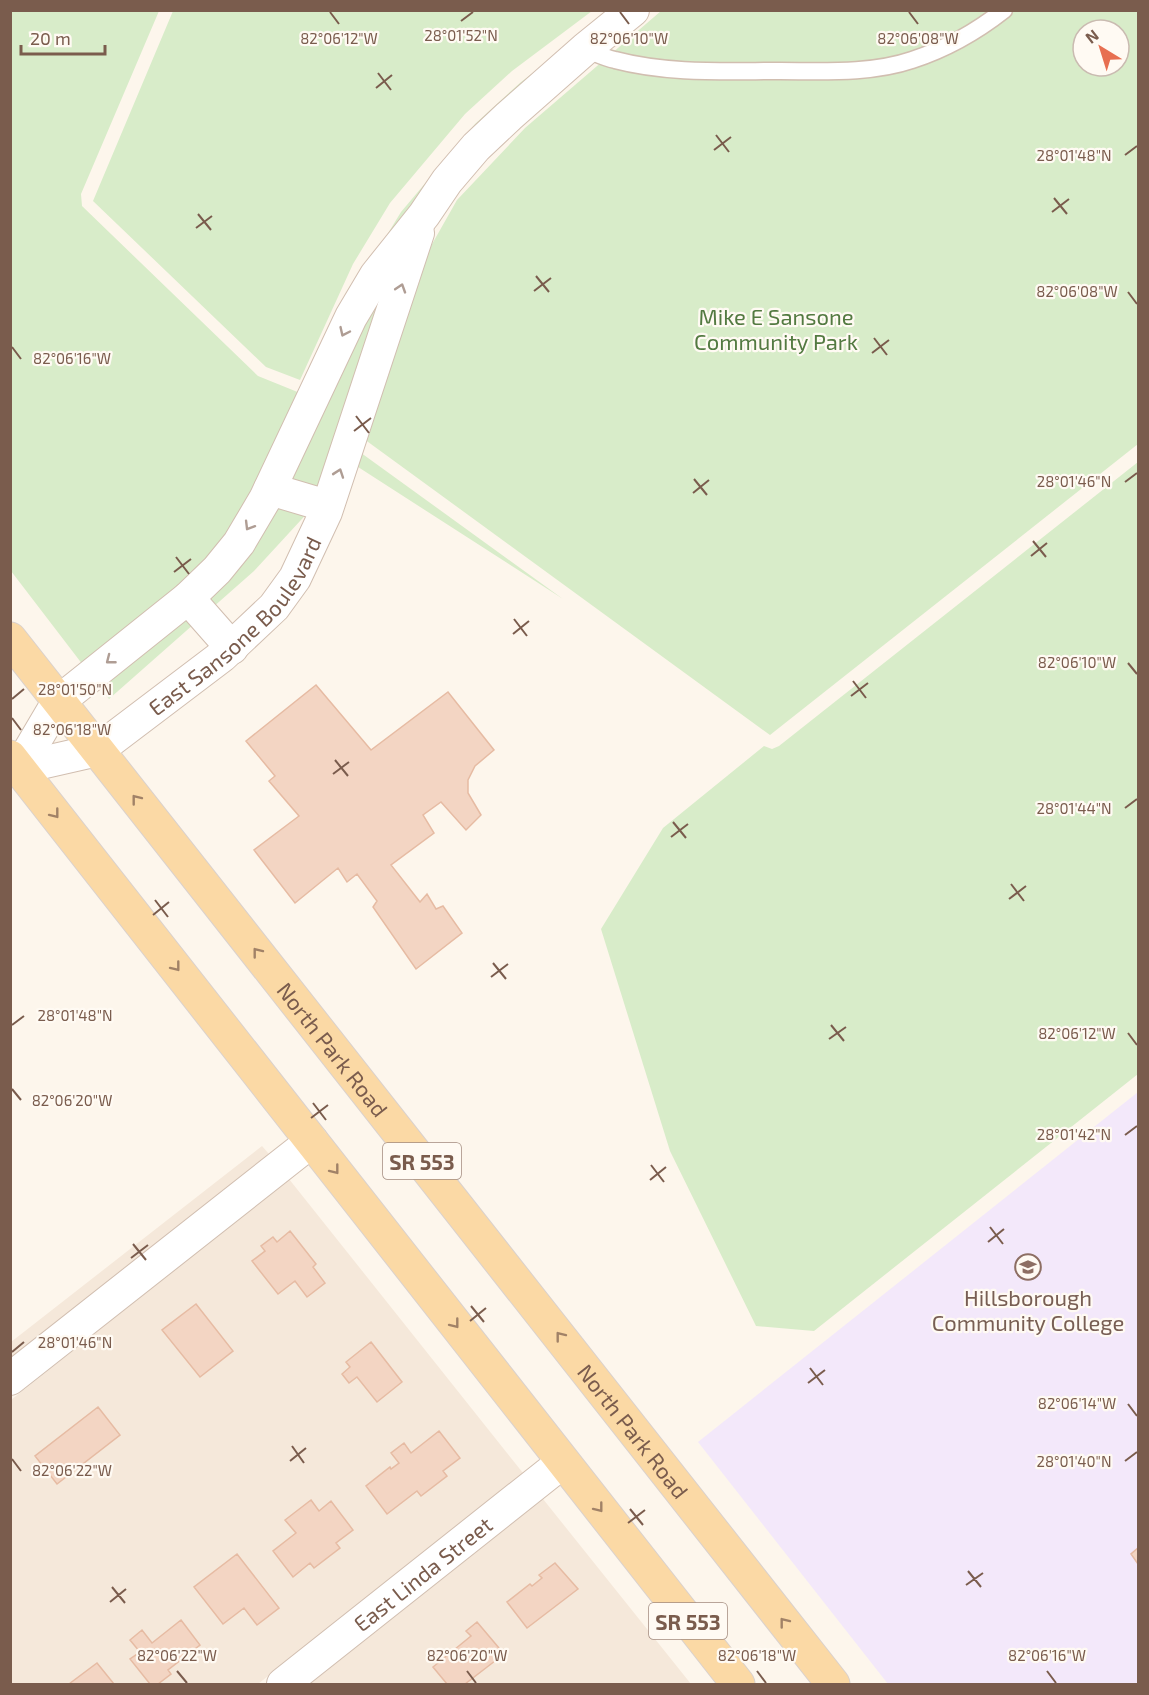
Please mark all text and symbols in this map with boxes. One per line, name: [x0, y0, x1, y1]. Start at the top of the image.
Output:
scale bar: [21, 18, 105, 56]
north arrow: [1071, 18, 1131, 78]
text: N: [1081, 25, 1102, 47]
text: 28°01'52"N: [424, 26, 498, 44]
text: 20 m: [30, 27, 71, 49]
text: 82°06'12"W: [300, 29, 378, 47]
text: 82°06'10"W: [590, 29, 668, 47]
text: 82°06'08"W: [877, 29, 959, 47]
text: 28°01'48"N: [1036, 146, 1112, 164]
text: 82°06'08"W: [1036, 282, 1118, 300]
one-way arrow: [393, 283, 406, 294]
park label: Mike E Sansone Community Park: [694, 303, 858, 354]
one-way arrow: [339, 325, 351, 336]
text: 82°06'16"W: [33, 349, 111, 367]
one-way arrow: [332, 468, 344, 479]
text: 28°01'46"N: [1037, 472, 1111, 490]
one-way arrow: [245, 520, 257, 530]
street label: East Sansone Boulevard: [143, 532, 326, 720]
one-way arrow: [106, 653, 117, 664]
text: 82°06'10"W: [1038, 653, 1116, 671]
text: 28°01'50"N: [38, 680, 112, 698]
text: 82°06'18"W: [33, 720, 111, 738]
one-way arrow: [133, 795, 144, 806]
text: 28°01'44"N: [1036, 799, 1112, 817]
one-way arrow: [48, 807, 59, 818]
one-way arrow: [254, 948, 265, 959]
one-way arrow: [168, 961, 179, 972]
street label: North Park Road: [272, 977, 394, 1121]
text: 28°01'48"N: [37, 1006, 113, 1024]
text: 82°06'12"W: [1038, 1024, 1116, 1042]
text: 82°06'20"W: [32, 1091, 112, 1109]
text: 28°01'42"N: [1037, 1125, 1111, 1143]
road number: SR 553: [383, 1143, 461, 1179]
one-way arrow: [327, 1164, 338, 1175]
school or university icon: Hillsborough Community College: [1013, 1252, 1043, 1282]
place label: Hillsborough Community College: [932, 1284, 1124, 1335]
one-way arrow: [448, 1317, 459, 1328]
one-way arrow: [557, 1332, 568, 1343]
text: 28°01'46"N: [38, 1333, 112, 1351]
street label: North Park Road: [573, 1359, 694, 1503]
text: 82°06'14"W: [1038, 1394, 1116, 1412]
text: 28°01'40"N: [1037, 1452, 1111, 1470]
text: 82°06'22"W: [32, 1461, 112, 1479]
one-way arrow: [592, 1501, 603, 1512]
street label: East Linda Street: [348, 1511, 497, 1636]
road number: SR 553: [649, 1603, 727, 1639]
one-way arrow: [780, 1618, 791, 1629]
text: 82°06'22"W: [137, 1646, 217, 1664]
text: 82°06'20"W: [427, 1646, 507, 1664]
text: 82°06'18"W: [718, 1646, 796, 1664]
text: 82°06'16"W: [1008, 1646, 1086, 1664]

